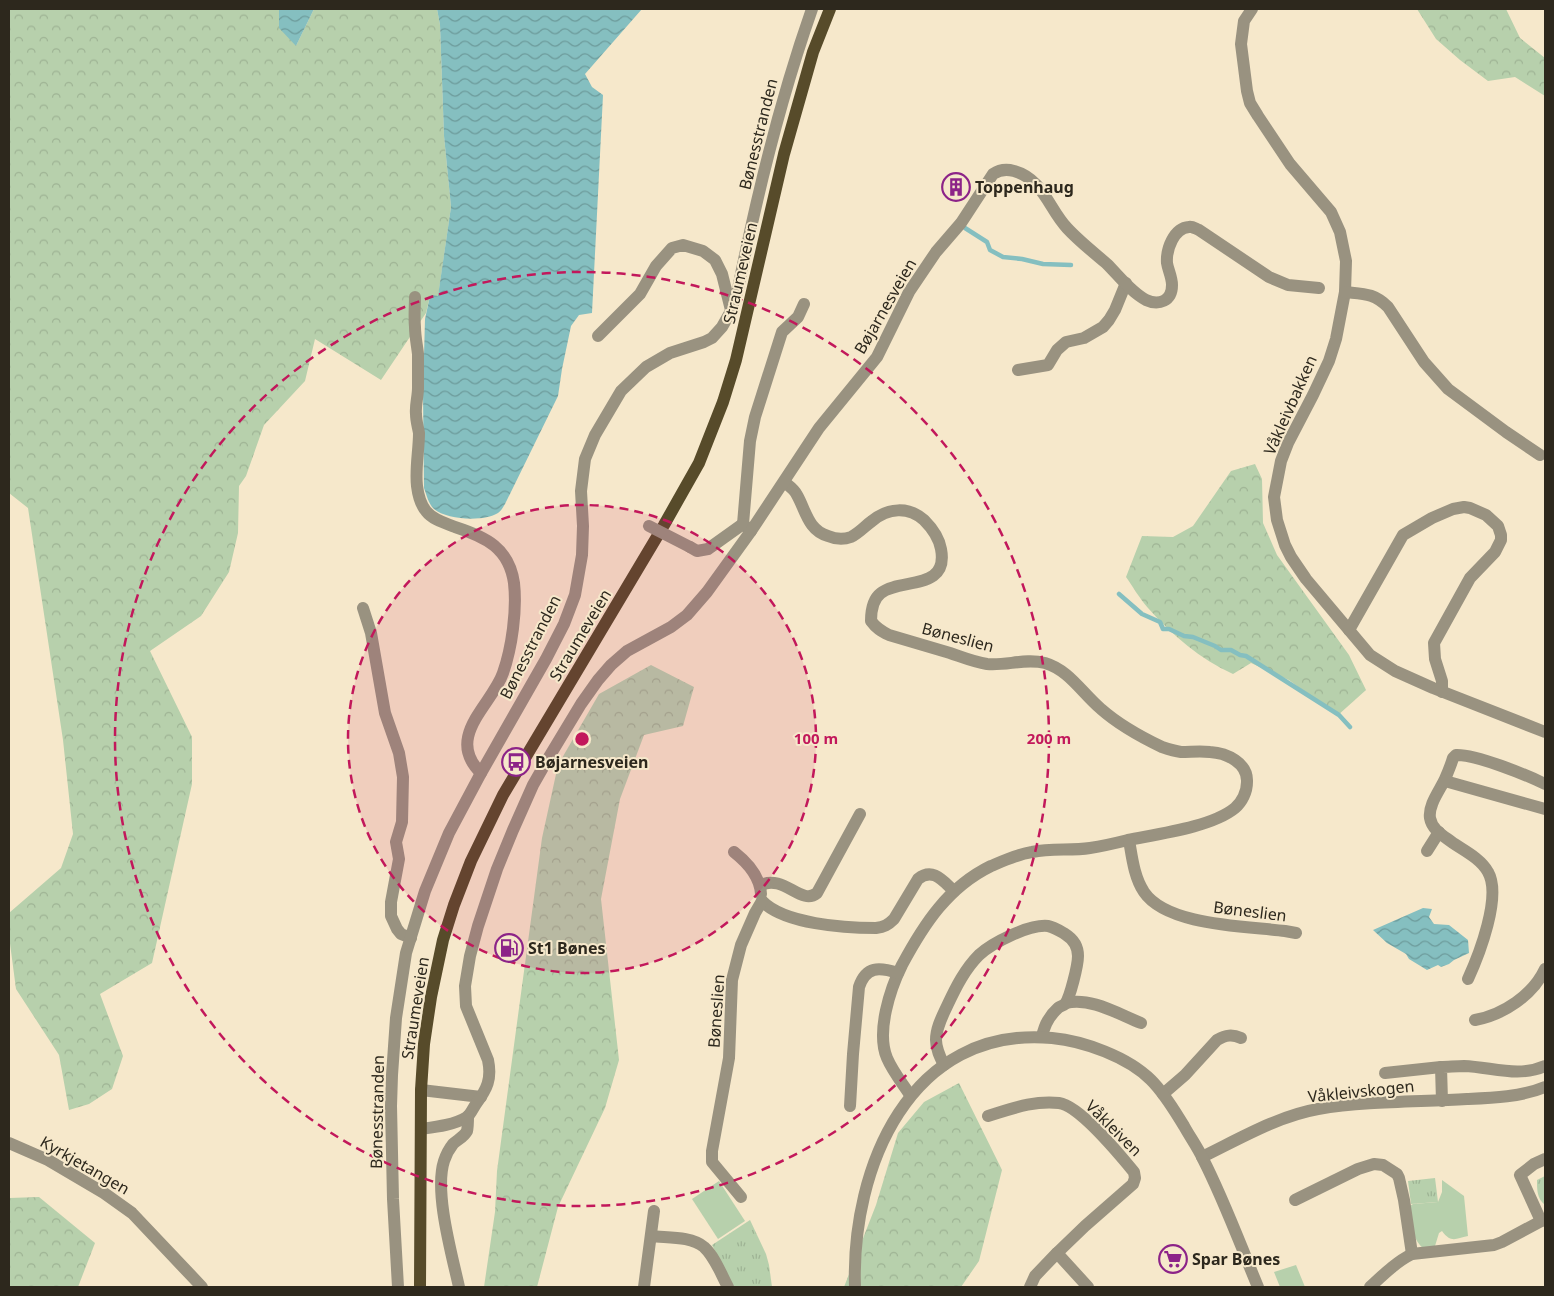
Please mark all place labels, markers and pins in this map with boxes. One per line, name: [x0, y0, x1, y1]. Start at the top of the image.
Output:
building icon: Toppenhaug: [941, 172, 971, 202]
place label: Toppenhaug: [975, 176, 1074, 198]
centre of rings: [573, 730, 591, 748]
bus stop icon: Bøjarnesveien: [501, 747, 531, 777]
place label: Bøjarnesveien: [535, 751, 648, 773]
fuel station icon: St1 Bønes: [494, 933, 524, 963]
place label: St1 Bønes: [528, 937, 606, 959]
supermarket icon: Spar Bønes: [1158, 1244, 1188, 1274]
place label: Spar Bønes: [1192, 1248, 1280, 1270]

